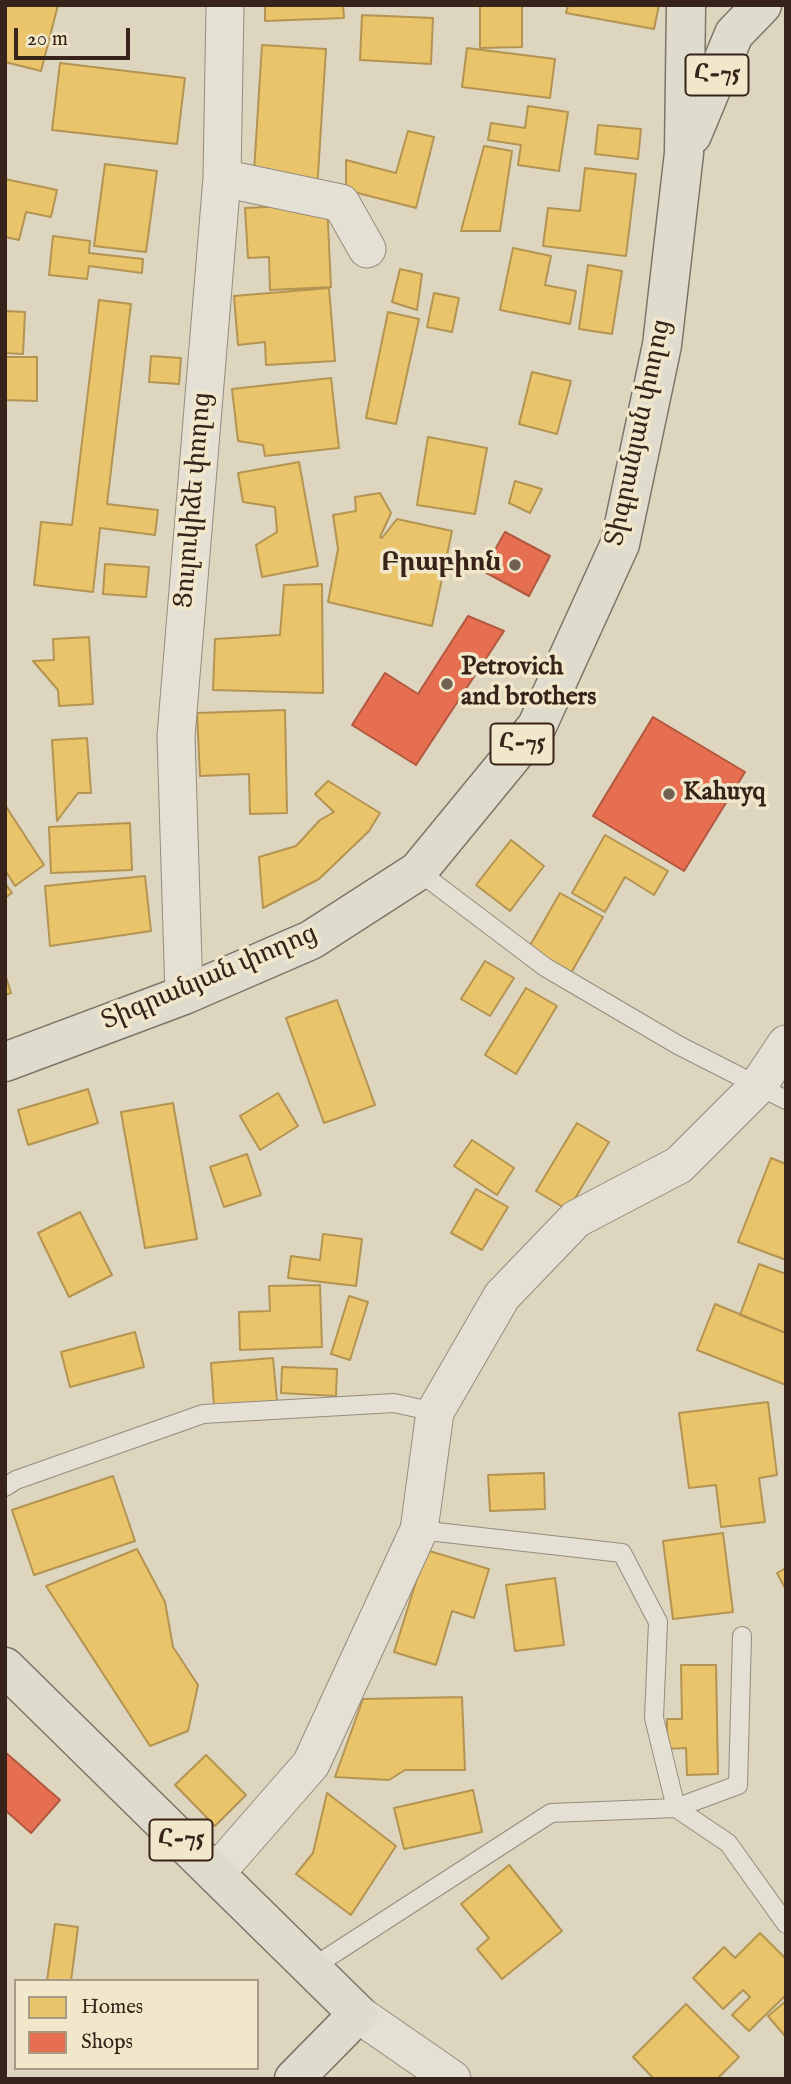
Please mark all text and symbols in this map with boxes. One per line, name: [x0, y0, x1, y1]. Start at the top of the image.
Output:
scale bar: [18, 14, 133, 58]
text: 20 m: [27, 26, 68, 53]
road number: Հ-75: [686, 54, 748, 96]
street label: Տիգրանյան փողոց: [601, 317, 679, 549]
street label: Ցուլուկիձե փողոց: [170, 391, 220, 609]
place label: Բրաբիոն: [381, 549, 501, 581]
marker: Բրաբիոն: [507, 557, 523, 573]
place label: Petrovich and brothers: [461, 653, 596, 714]
marker: Petrovich and brothers: [439, 676, 455, 692]
road number: Հ-75: [490, 724, 554, 764]
place label: Kahuyq: [683, 778, 766, 810]
marker: Kahuyq: [661, 786, 677, 802]
street label: Տիգրանյան փողոց: [98, 920, 322, 1038]
road number: Հ-75: [150, 1819, 212, 1860]
legend: [14, 1979, 259, 2070]
text: Homes: [81, 1994, 143, 2021]
text: Shops: [81, 2029, 133, 2056]

